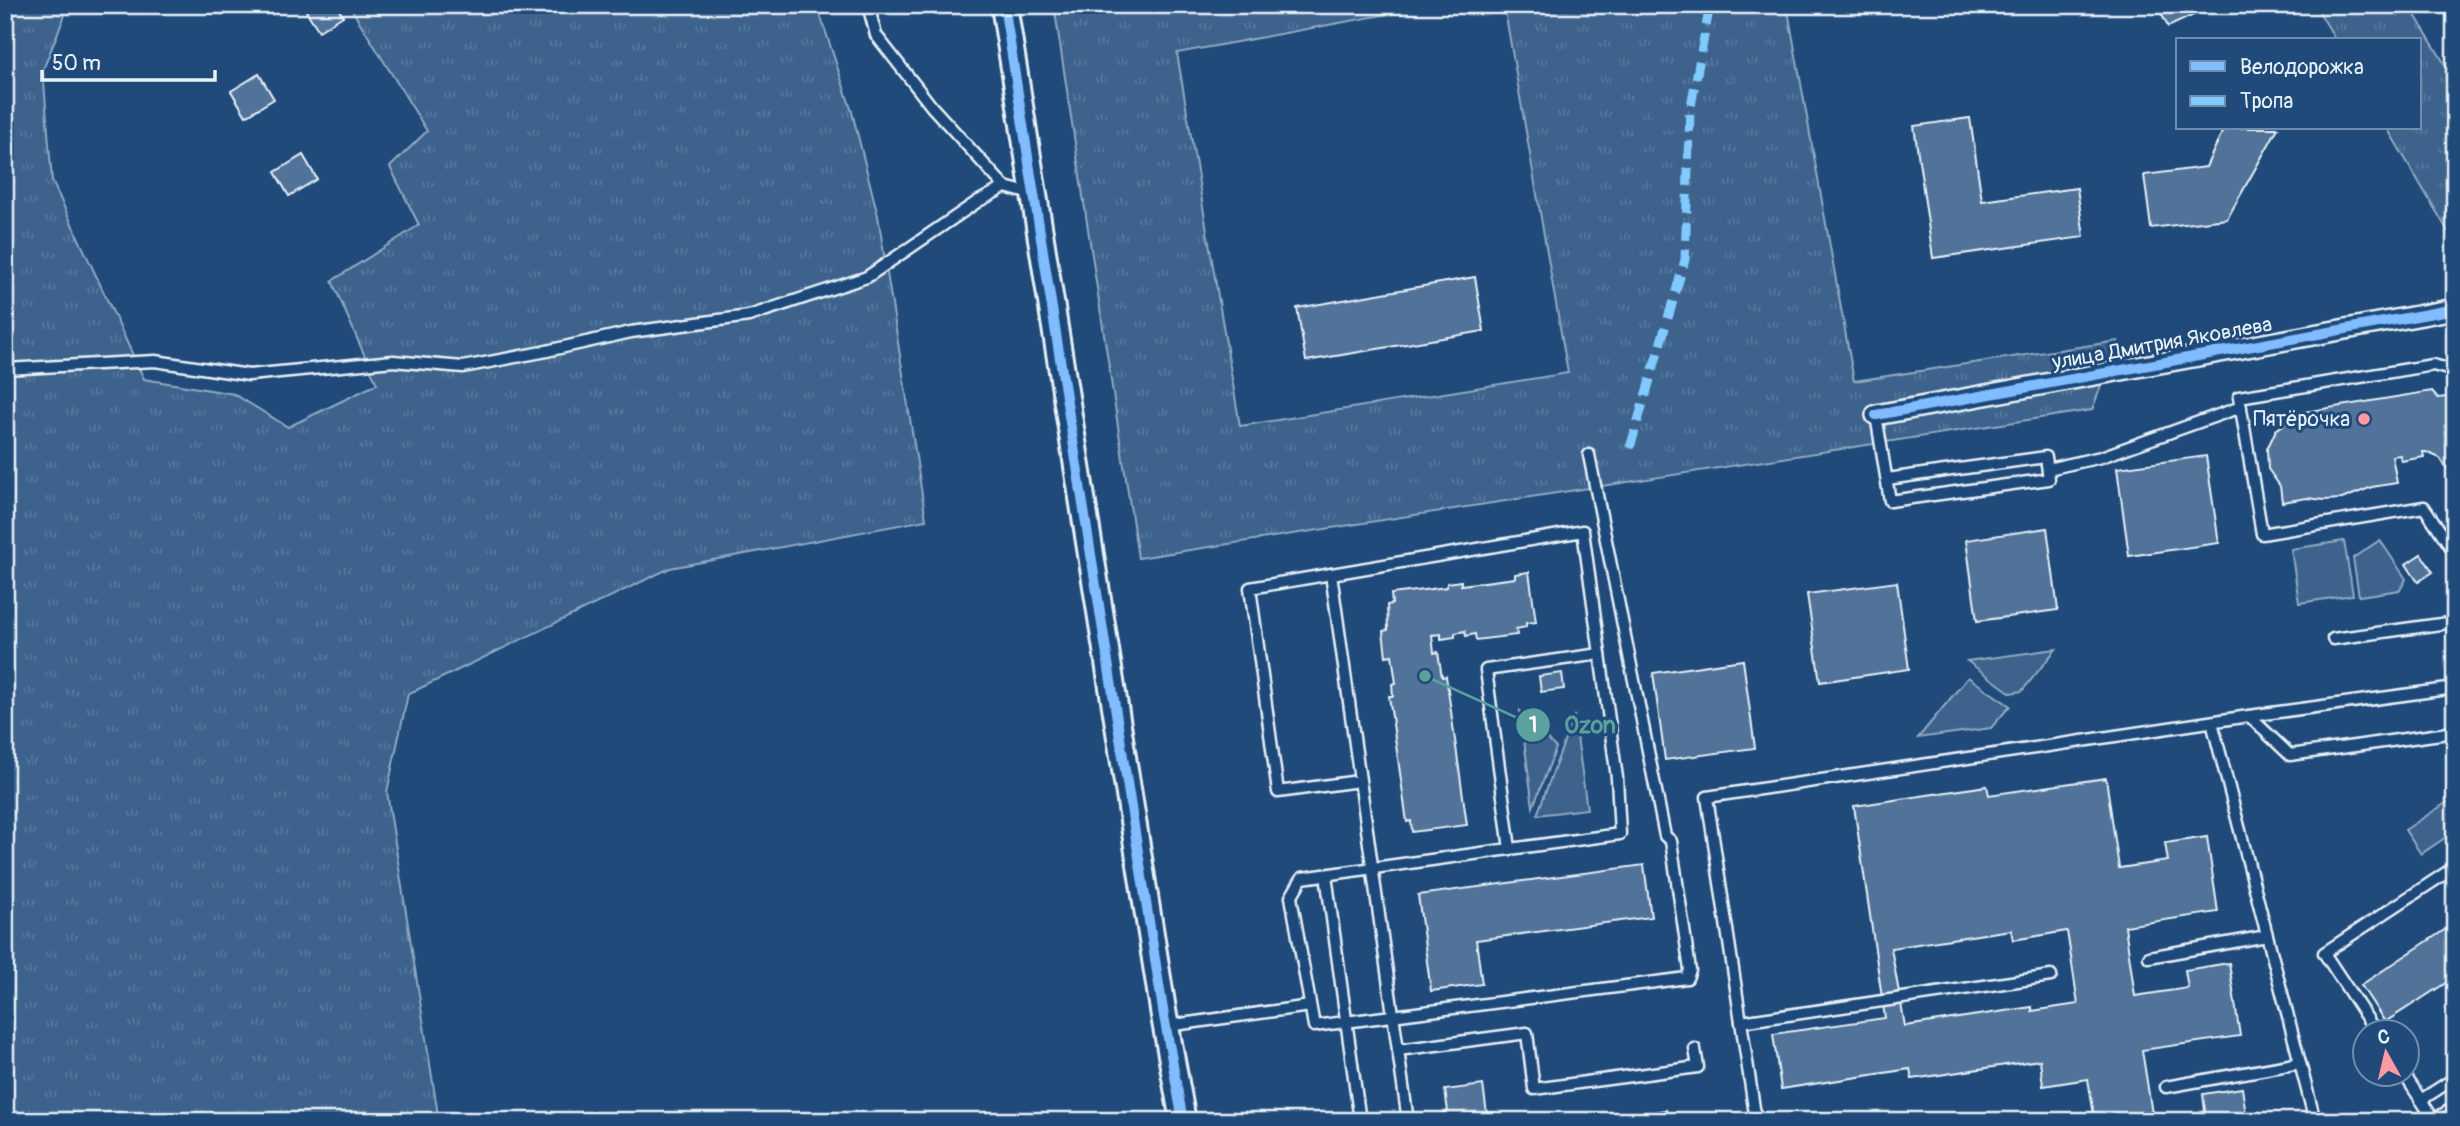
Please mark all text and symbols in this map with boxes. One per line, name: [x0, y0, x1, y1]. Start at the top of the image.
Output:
scale bar: [42, 38, 215, 82]
legend: [2176, 38, 2422, 130]
text: 50 m: [52, 50, 101, 77]
text: Велодорожка: [2240, 54, 2364, 81]
text: Тропа: [2240, 88, 2293, 115]
street label: улица Дмитрия Яковлева: [2049, 311, 2274, 376]
place label: Пятёрочка: [2253, 406, 2350, 433]
marker: Пятёрочка: [2356, 411, 2372, 427]
callout: Ozon: [1515, 703, 1630, 747]
text: Ozon: [1564, 711, 1616, 740]
text: 1: [1529, 712, 1537, 739]
north arrow: [2352, 1018, 2422, 1088]
text: С: [2376, 1024, 2392, 1050]

